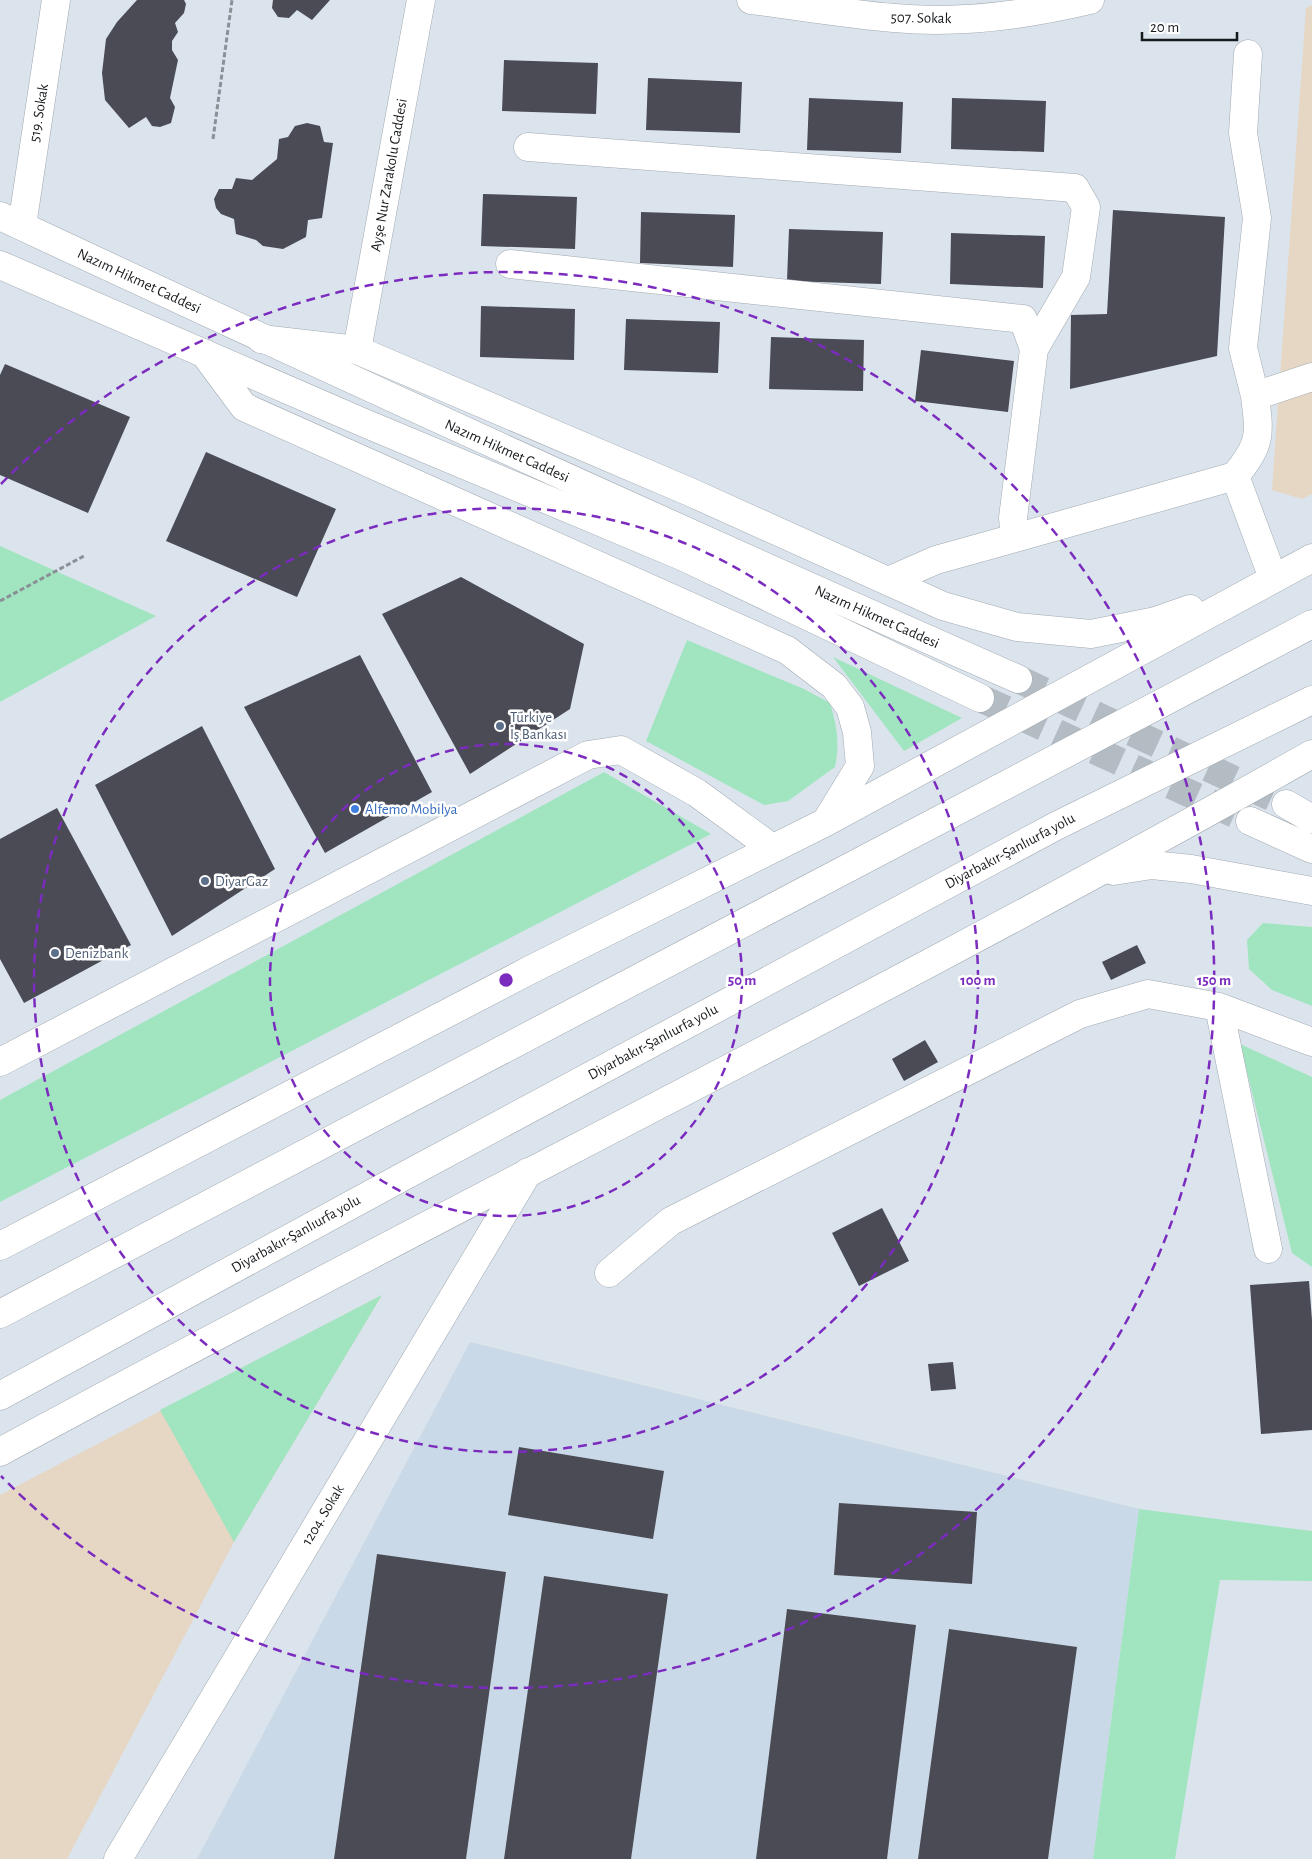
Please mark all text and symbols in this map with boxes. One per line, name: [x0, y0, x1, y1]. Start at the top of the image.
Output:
street label: 507. Sokak: [890, 10, 952, 26]
scale bar: [1142, 10, 1237, 42]
text: 20 m: [1150, 20, 1179, 35]
street label: 519. Sokak: [27, 83, 51, 143]
street label: Ayşe Nur Zarakolu Caddesi: [368, 97, 410, 253]
street label: Nazım Hikmet Caddesi: [75, 246, 203, 316]
street label: Nazım Hikmet Caddesi: [443, 417, 571, 485]
street label: Nazım Hikmet Caddesi: [813, 583, 941, 651]
place label: Türkiye İş Bankası: [510, 710, 567, 742]
marker: Türkiye İş Bankası: [494, 720, 506, 732]
place label: Alfemo Mobilya: [365, 802, 458, 817]
marker: Alfemo Mobilya: [349, 803, 361, 815]
street label: Diyarbakır-Şanlıurfa yolu: [943, 810, 1078, 892]
place label: DiyarGaz: [215, 874, 268, 889]
marker: DiyarGaz: [199, 875, 211, 887]
place label: Denizbank: [65, 946, 128, 961]
marker: Denizbank: [49, 947, 61, 959]
centre of rings: [497, 971, 515, 989]
text: 50 m: [728, 973, 756, 988]
text: 100 m: [960, 973, 996, 988]
text: 150 m: [1197, 973, 1231, 988]
street label: Diyarbakır-Şanlıurfa yolu: [586, 1001, 721, 1083]
street label: Diyarbakır-Şanlıurfa yolu: [229, 1192, 363, 1276]
street label: 1204. Sokak: [299, 1482, 347, 1548]

